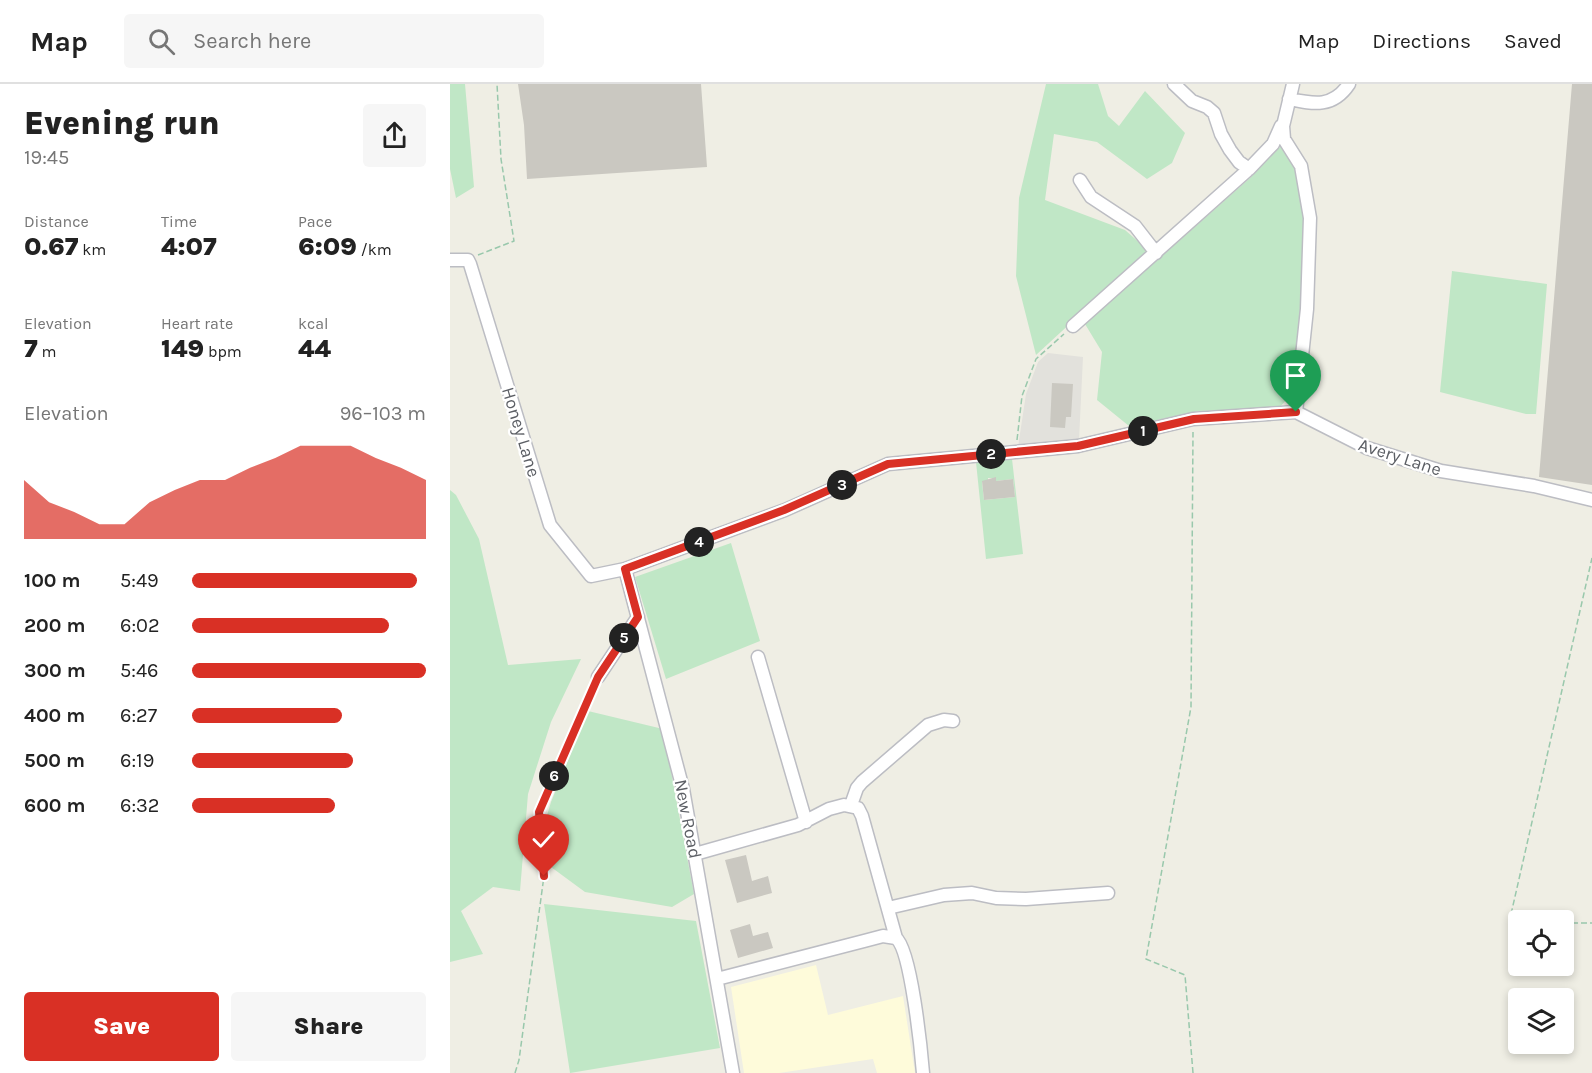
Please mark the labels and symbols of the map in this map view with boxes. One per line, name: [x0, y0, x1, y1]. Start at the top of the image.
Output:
pin: [1270, 350, 1321, 412]
street label: Honey Lane: [497, 384, 545, 480]
pin: 1: [1128, 416, 1158, 446]
street label: Avery Lane: [1356, 433, 1444, 481]
pin: 2: [976, 439, 1006, 469]
pin: 3: [827, 470, 857, 500]
pin: 4: [684, 527, 714, 557]
pin: 5: [609, 623, 639, 653]
pin: 6: [539, 761, 569, 791]
street label: New Road: [670, 777, 706, 861]
pin: [518, 814, 569, 876]

